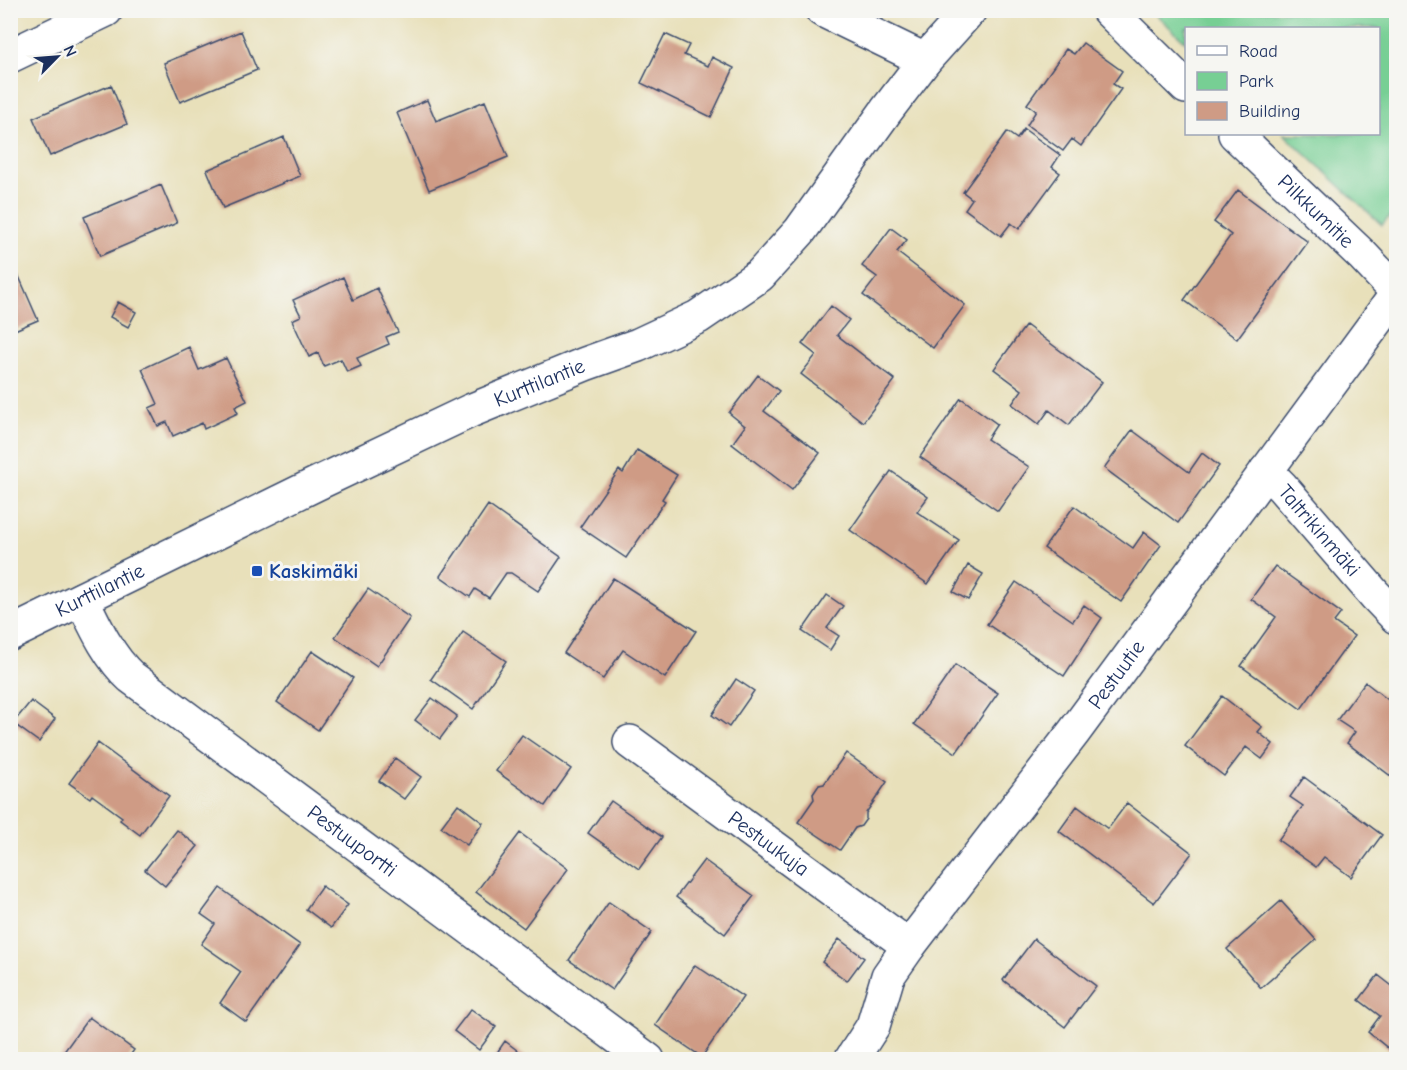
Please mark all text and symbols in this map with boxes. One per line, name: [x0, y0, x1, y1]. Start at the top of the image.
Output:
north arrow: [27, 27, 87, 87]
legend: [1185, 27, 1380, 135]
text: Road: [1239, 41, 1278, 62]
text: N: [59, 43, 80, 60]
text: Park: [1239, 71, 1274, 92]
text: Building: [1239, 101, 1301, 122]
street label: Pilkkumitie: [1273, 170, 1359, 253]
street label: Kurttilantie: [490, 353, 588, 412]
street label: Taltrikinmäki: [1273, 480, 1366, 581]
street label: Kurttilantie: [51, 558, 148, 622]
place label: Kaskimäki: [269, 559, 358, 583]
marker: Kaskimäki: [250, 564, 264, 578]
street label: Pestuutie: [1083, 636, 1149, 713]
street label: Pestuuportti: [303, 800, 402, 882]
street label: Pestuukuja: [724, 806, 814, 881]

